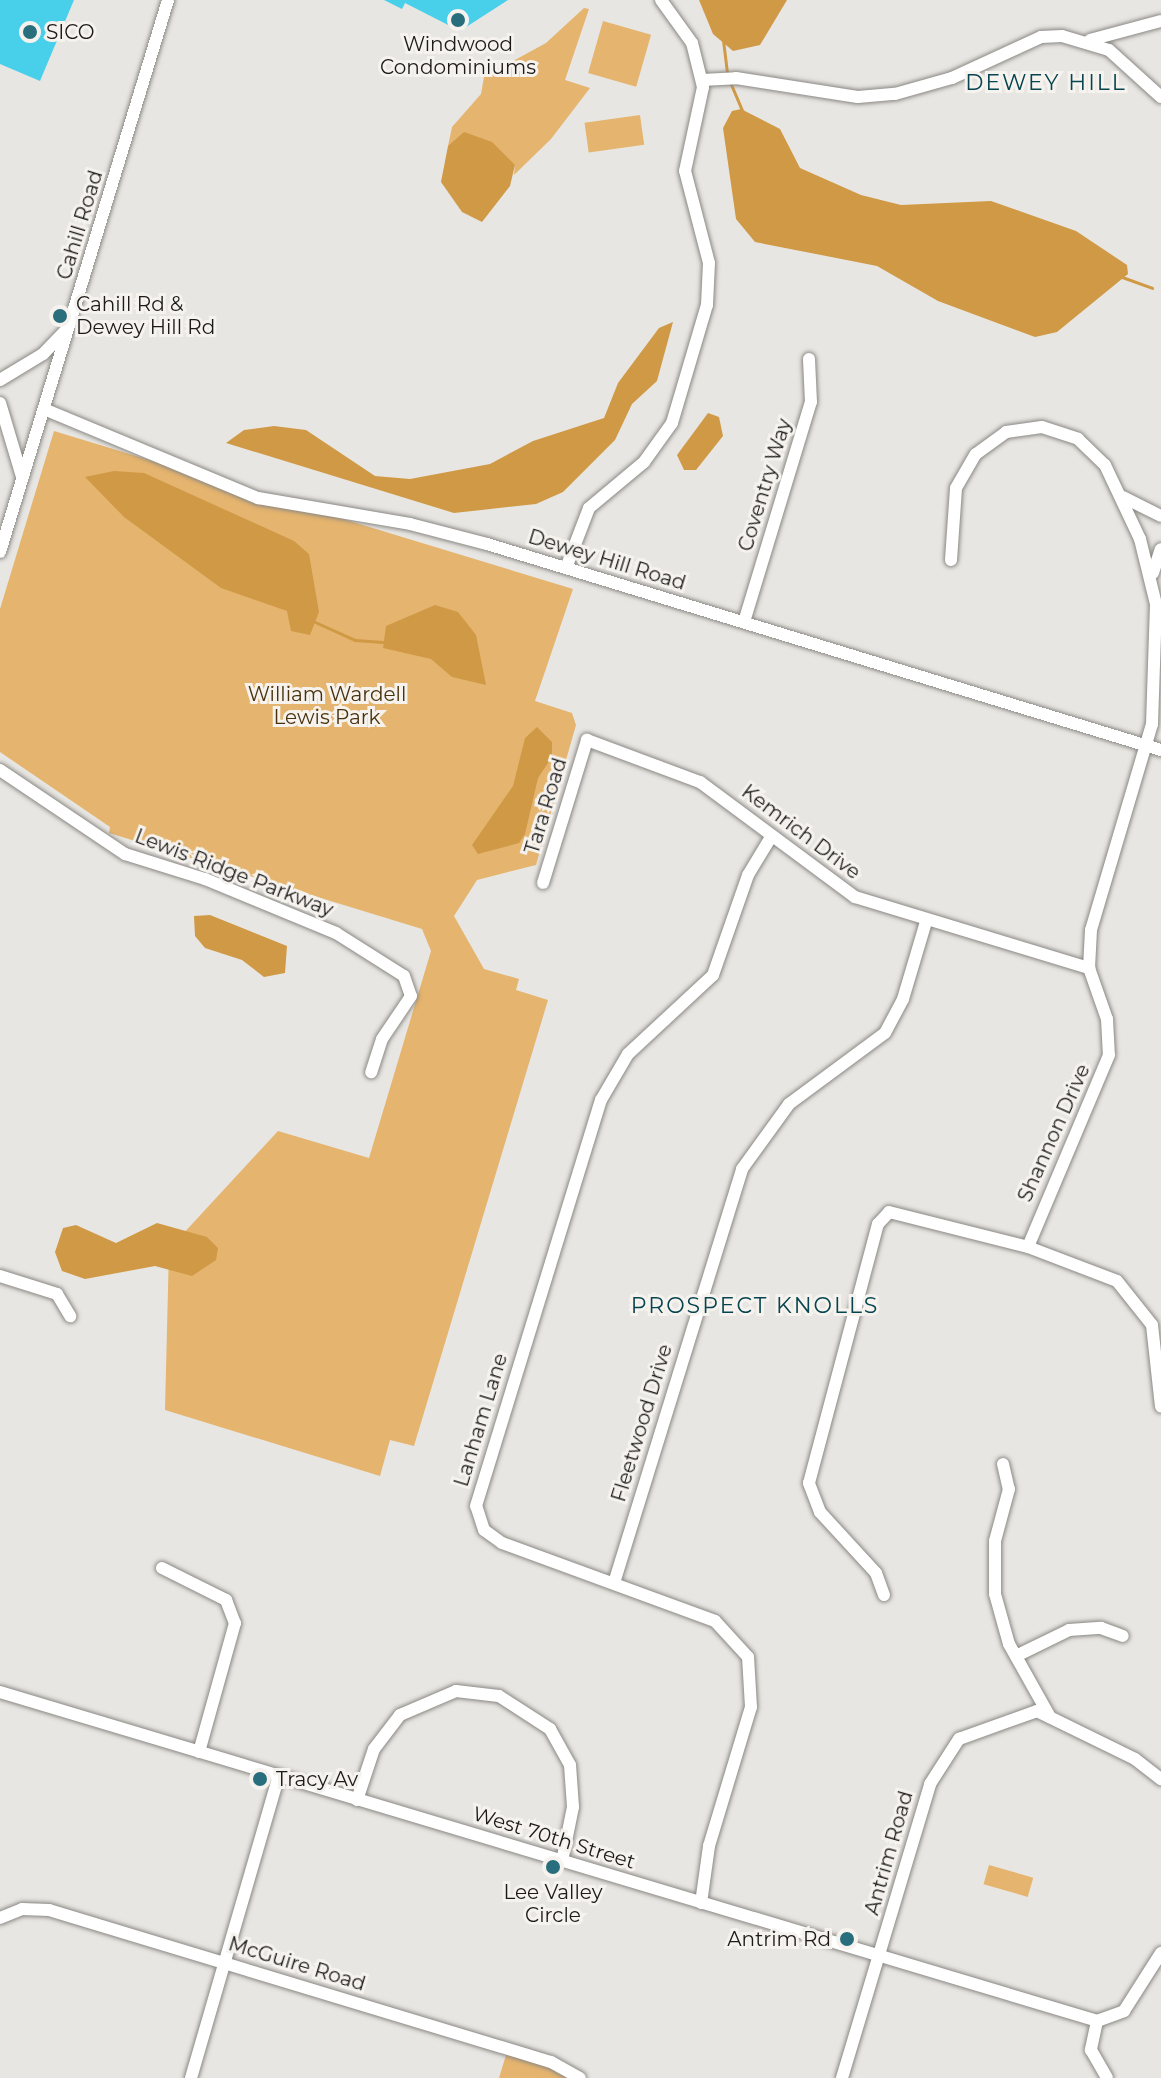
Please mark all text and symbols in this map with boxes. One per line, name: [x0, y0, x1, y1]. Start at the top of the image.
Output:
marker: Windwood Condominiums: [449, 11, 467, 29]
place label: SICO: [46, 20, 95, 44]
marker: SICO: [21, 23, 39, 41]
place label: Windwood Condominiums: [380, 32, 536, 79]
district label: DEWEY HILL: [965, 70, 1127, 96]
street label: Cahill Road: [52, 167, 108, 283]
place label: Cahill Rd & Dewey Hill Rd: [76, 292, 215, 339]
marker: Cahill Rd & Dewey Hill Rd: [51, 307, 69, 325]
street label: Coventry Way: [733, 416, 797, 554]
street label: Dewey Hill Road: [525, 525, 689, 595]
park label: William Wardell Lewis Park: [248, 683, 406, 730]
street label: Tara Road: [520, 755, 572, 857]
street label: Kemrich Drive: [737, 780, 865, 884]
street label: Lewis Ridge Parkway: [131, 824, 337, 922]
street label: Shannon Drive: [1013, 1060, 1095, 1206]
district label: PROSPECT KNOLLS: [631, 1293, 879, 1319]
street label: Fleetwood Drive: [607, 1341, 677, 1505]
street label: Lanham Lane: [449, 1350, 513, 1490]
place label: Tracy Av: [276, 1767, 358, 1791]
marker: Tracy Av: [251, 1770, 269, 1788]
street label: Antrim Road: [860, 1788, 918, 1918]
street label: West 70th Street: [470, 1802, 638, 1874]
marker: Lee Valley Circle: [544, 1858, 562, 1876]
place label: Lee Valley Circle: [503, 1880, 603, 1927]
place label: Antrim Rd: [727, 1927, 831, 1951]
marker: Antrim Rd: [838, 1930, 856, 1948]
street label: McGuire Road: [226, 1932, 368, 1996]

